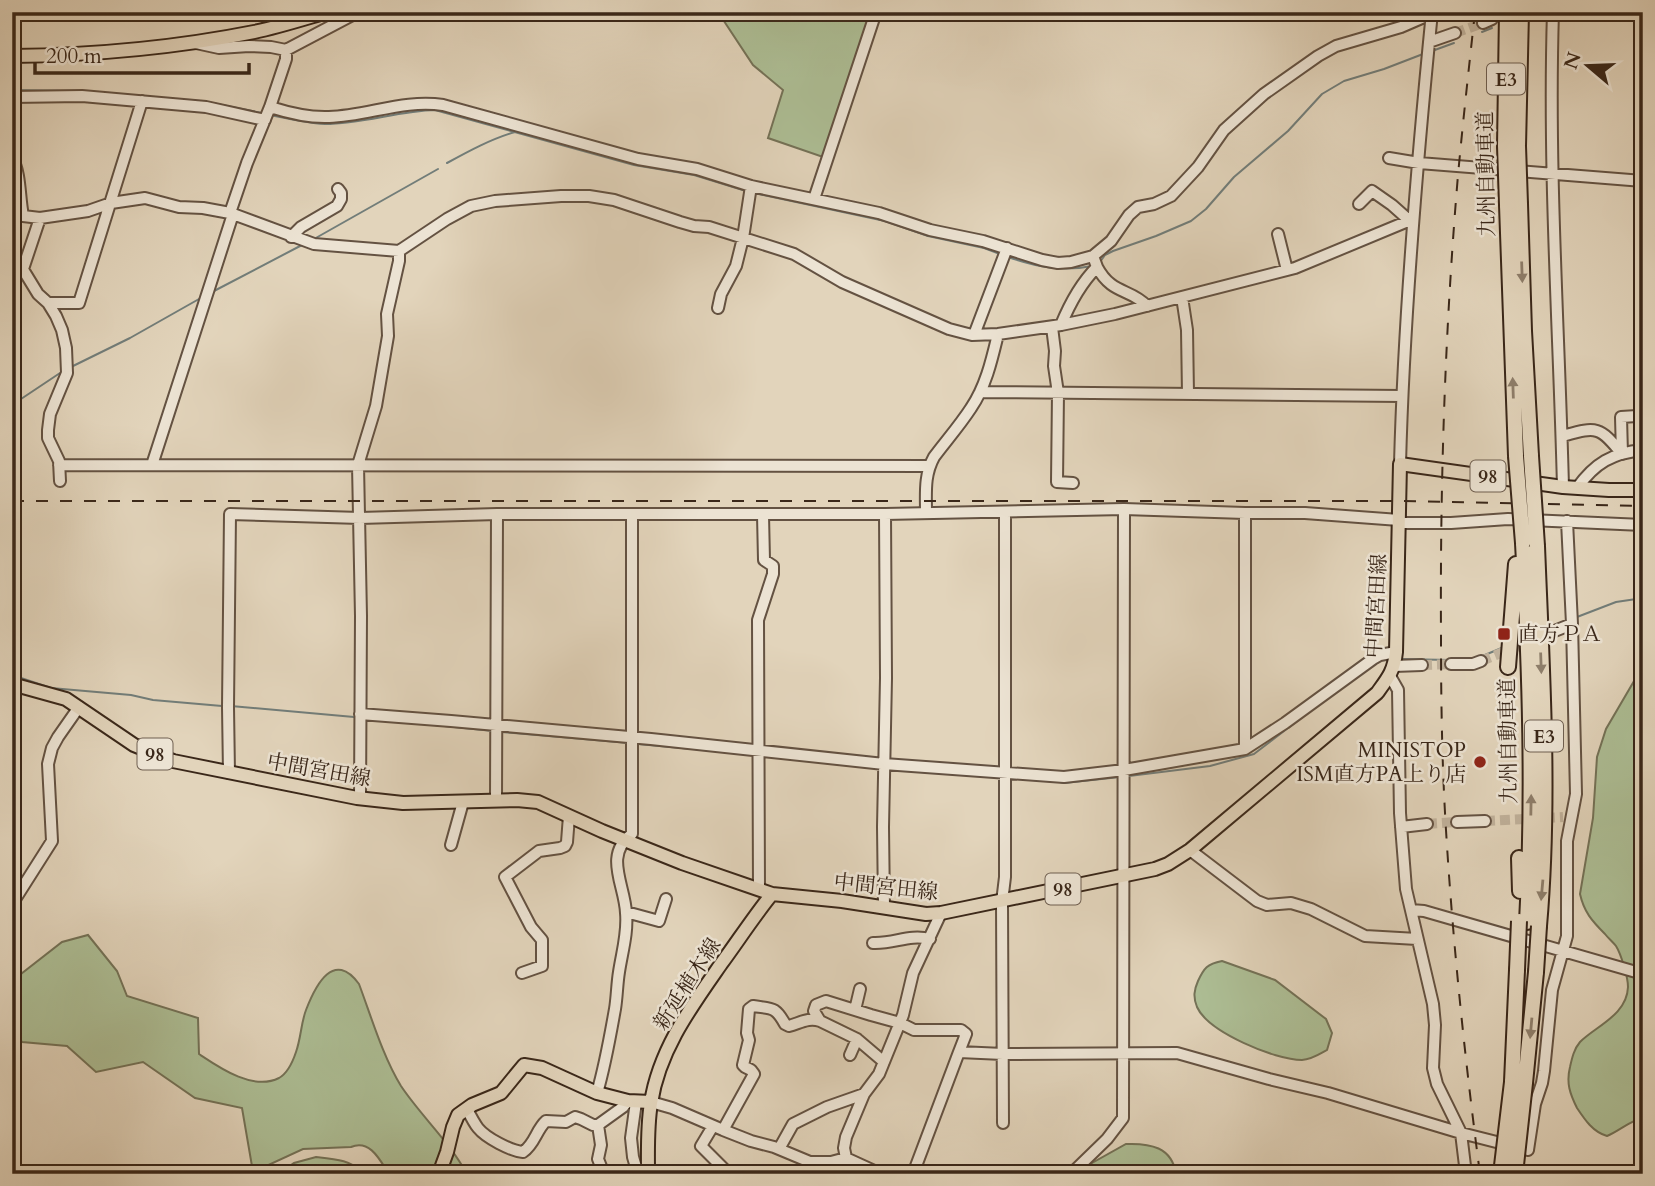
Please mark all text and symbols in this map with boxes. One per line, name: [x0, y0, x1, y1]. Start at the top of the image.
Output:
scale bar: [35, 32, 248, 76]
north arrow: [1554, 32, 1624, 102]
text: 200 m: [46, 42, 102, 71]
text: N: [1558, 48, 1588, 73]
road number: E3: [1487, 64, 1525, 94]
street label: 九州自動車道: [1471, 111, 1502, 237]
one-way arrow: [1517, 262, 1528, 284]
one-way arrow: [1508, 376, 1519, 398]
road number: 98: [1470, 461, 1506, 491]
street label: 中間宮田線: [1359, 553, 1394, 659]
place label: 直方ＰＡ: [1518, 620, 1602, 649]
marker: 直方ＰＡ: [1496, 626, 1512, 642]
one-way arrow: [1536, 652, 1547, 674]
street label: 九州自動車道: [1493, 678, 1524, 804]
road number: E3: [1525, 720, 1563, 751]
place label: MINISTOP ISM直方PA上り店: [1296, 736, 1466, 789]
road number: 98: [138, 738, 172, 769]
street label: 中間宮田線: [265, 747, 373, 794]
marker: MINISTOP ISM直方PA上り店: [1472, 754, 1488, 770]
one-way arrow: [1525, 794, 1537, 816]
street label: 中間宮田線: [832, 868, 940, 907]
road number: 98: [1046, 874, 1080, 904]
one-way arrow: [1536, 879, 1547, 901]
street label: 新延植木線: [647, 932, 728, 1036]
one-way arrow: [1525, 1017, 1536, 1039]

